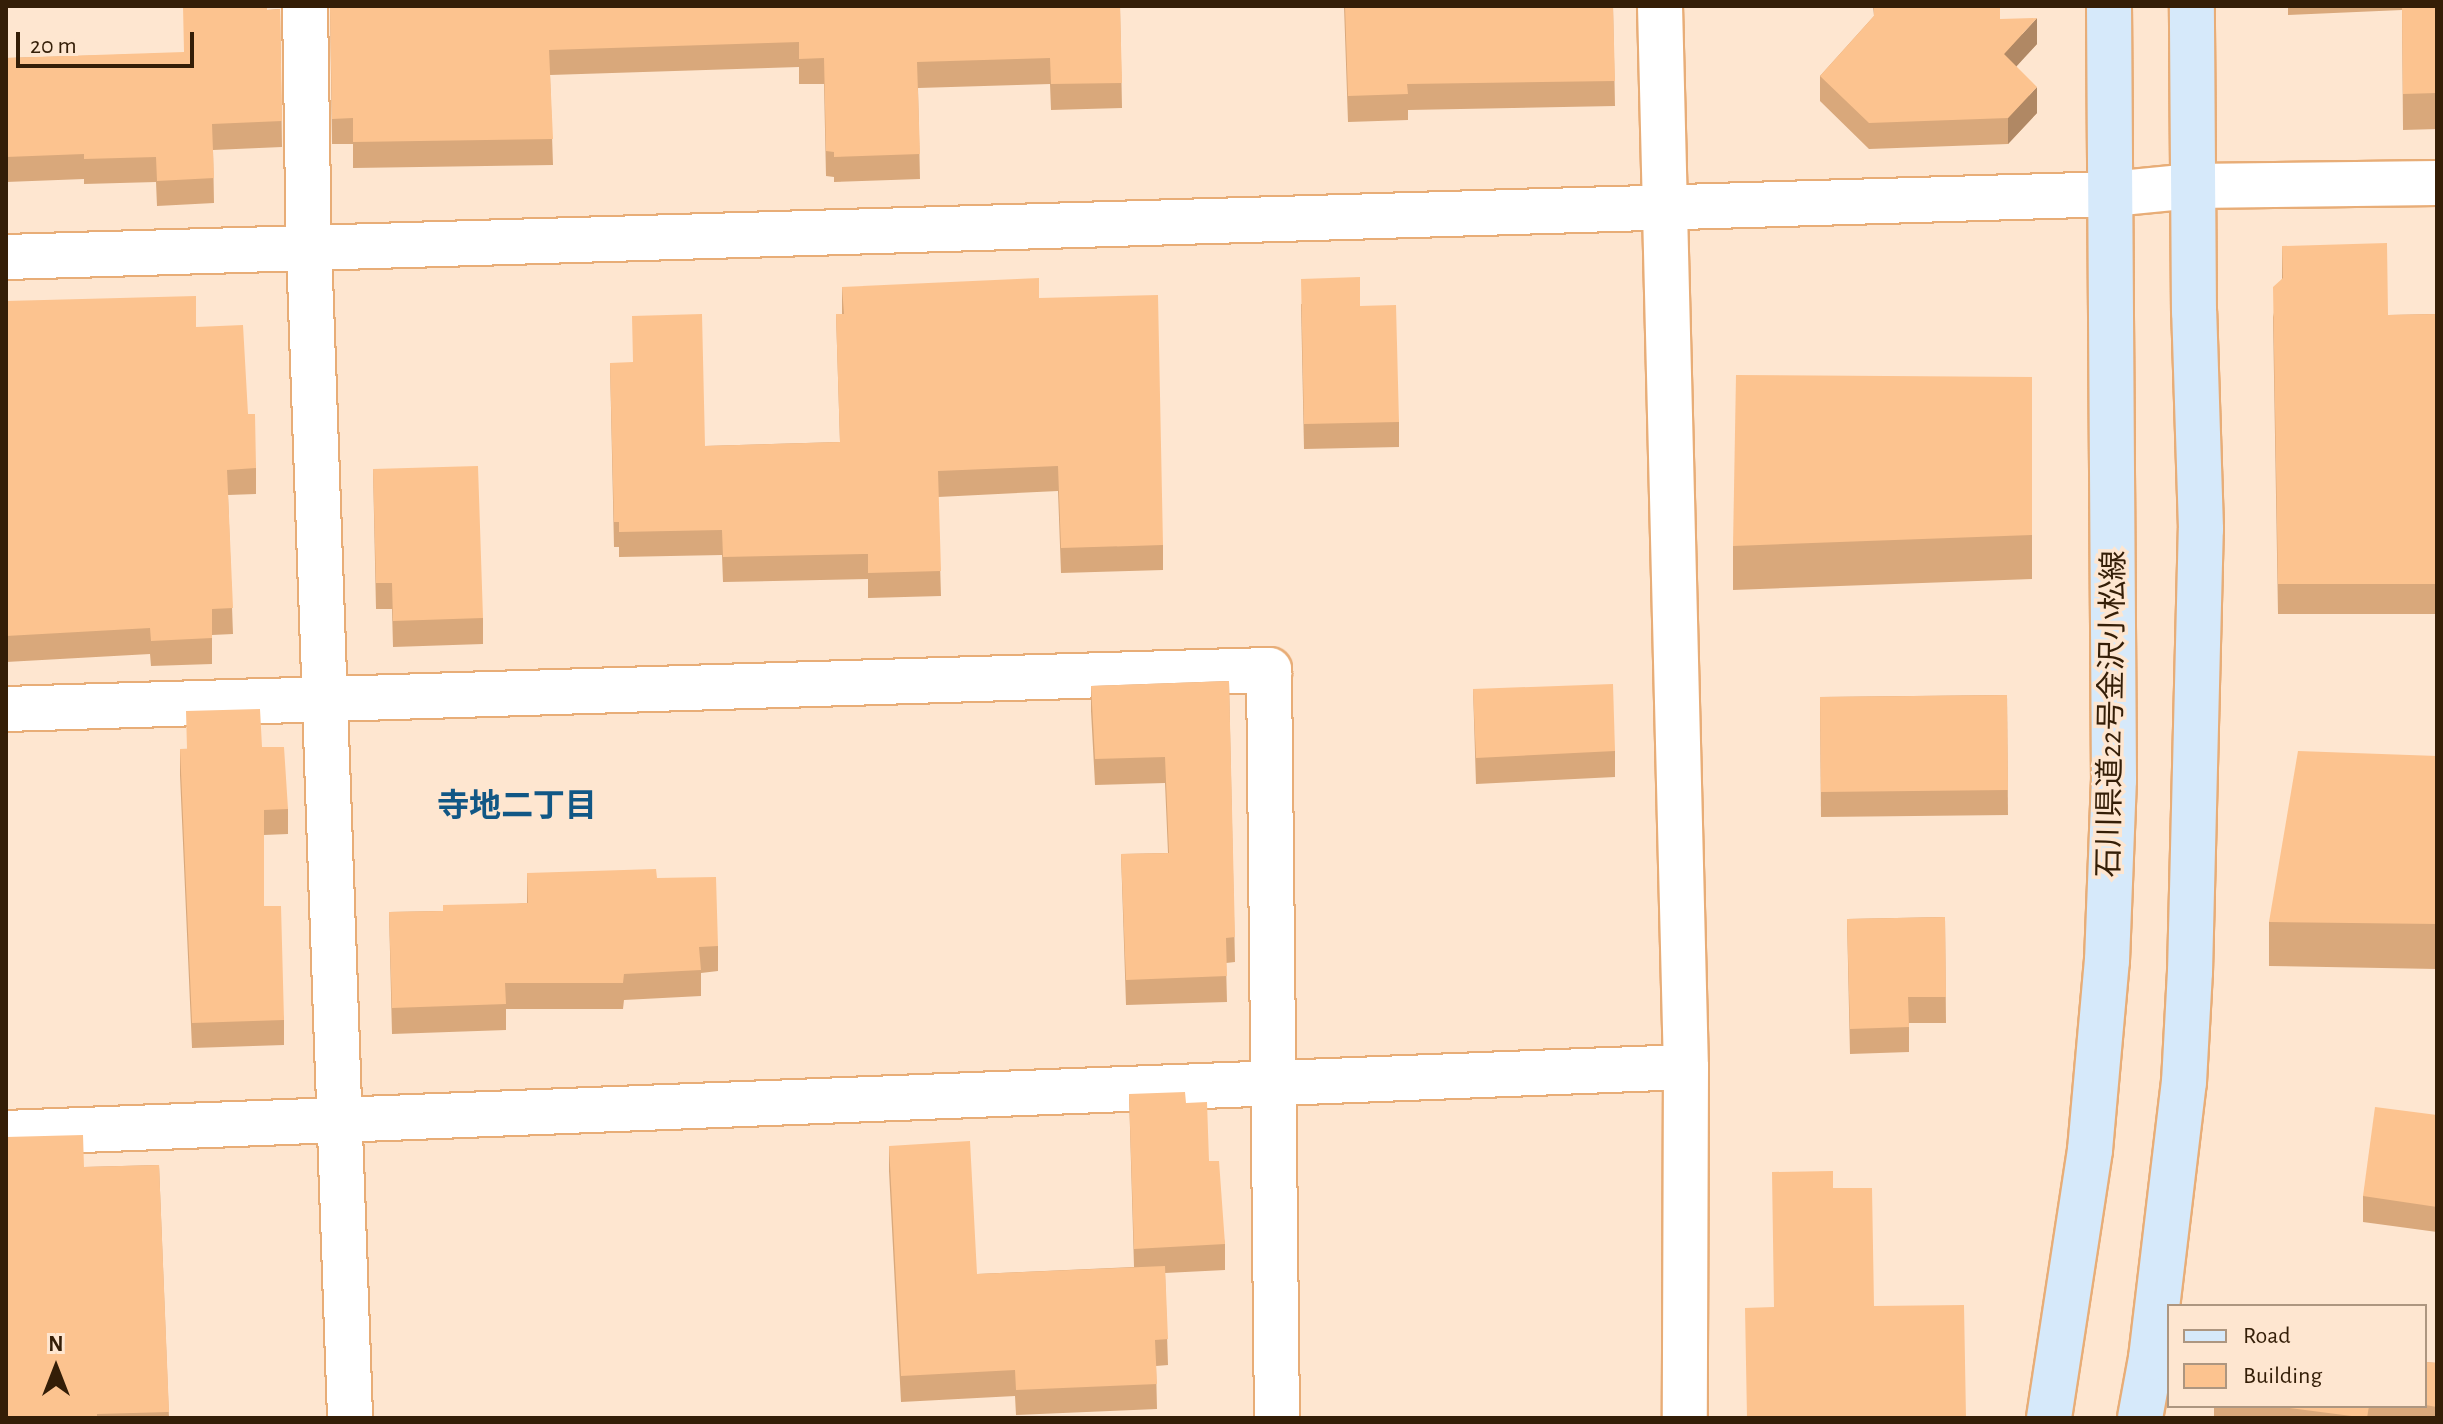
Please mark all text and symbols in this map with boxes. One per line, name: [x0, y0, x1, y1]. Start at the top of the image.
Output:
scale bar: [20, 16, 198, 66]
text: 20 m: [30, 34, 77, 58]
street label: 石川県道22号金沢小松線: [2091, 550, 2133, 878]
district label: 寺地二丁目: [437, 787, 597, 825]
legend: [2167, 1304, 2427, 1408]
text: Road: [2243, 1324, 2291, 1348]
north arrow: [16, 1328, 96, 1408]
text: N: [48, 1333, 64, 1355]
text: Building: [2243, 1364, 2322, 1388]

